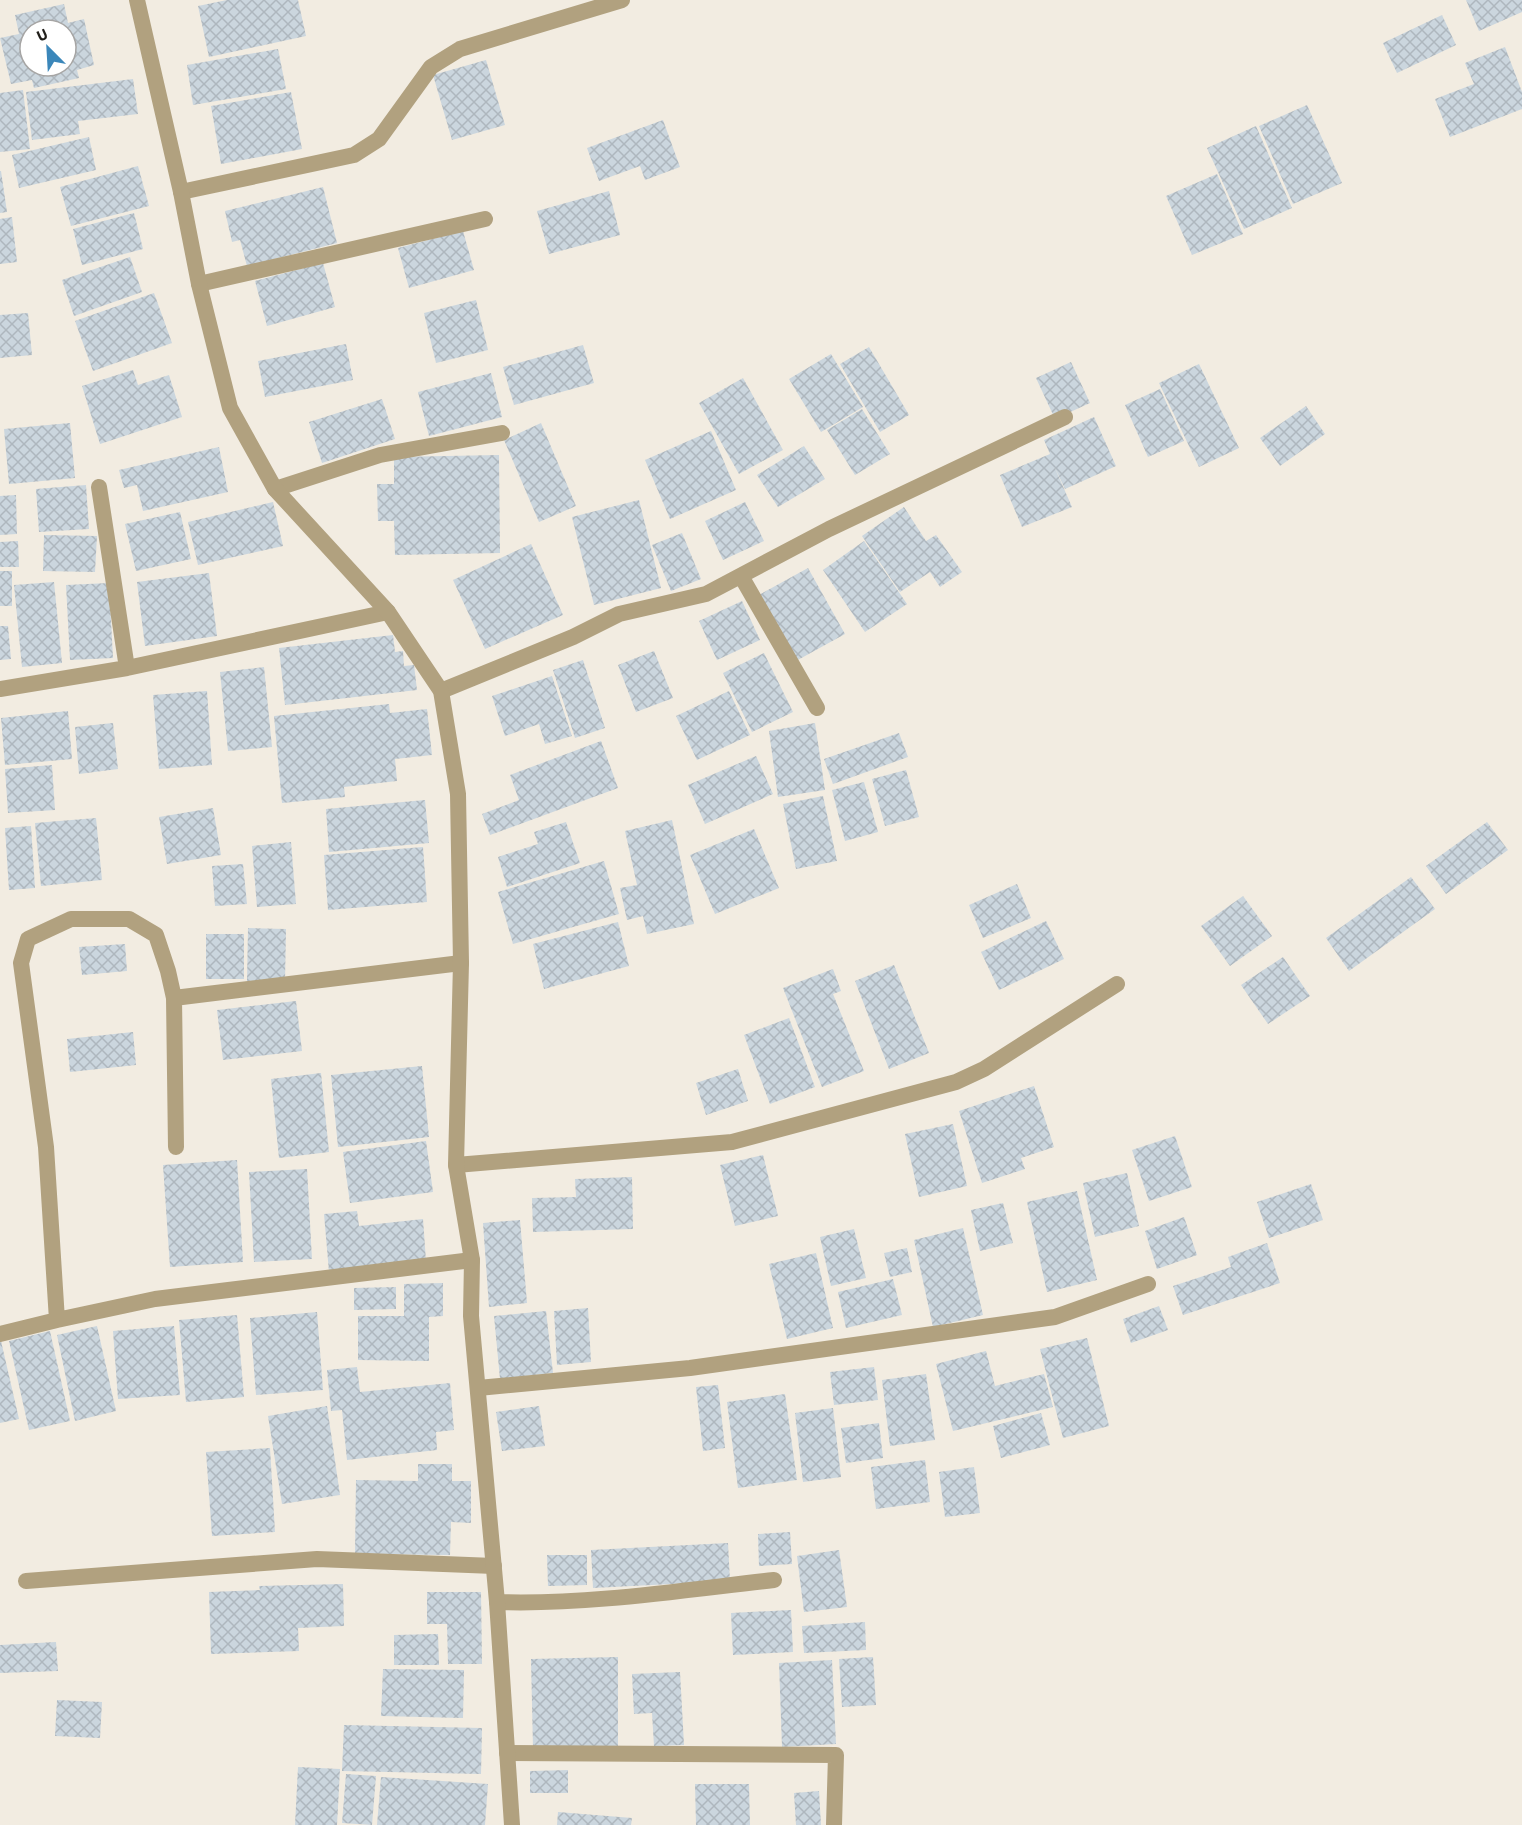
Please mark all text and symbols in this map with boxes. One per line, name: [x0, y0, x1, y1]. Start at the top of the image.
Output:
north arrow: [18, 18, 78, 78]
text: U: [33, 23, 52, 47]

